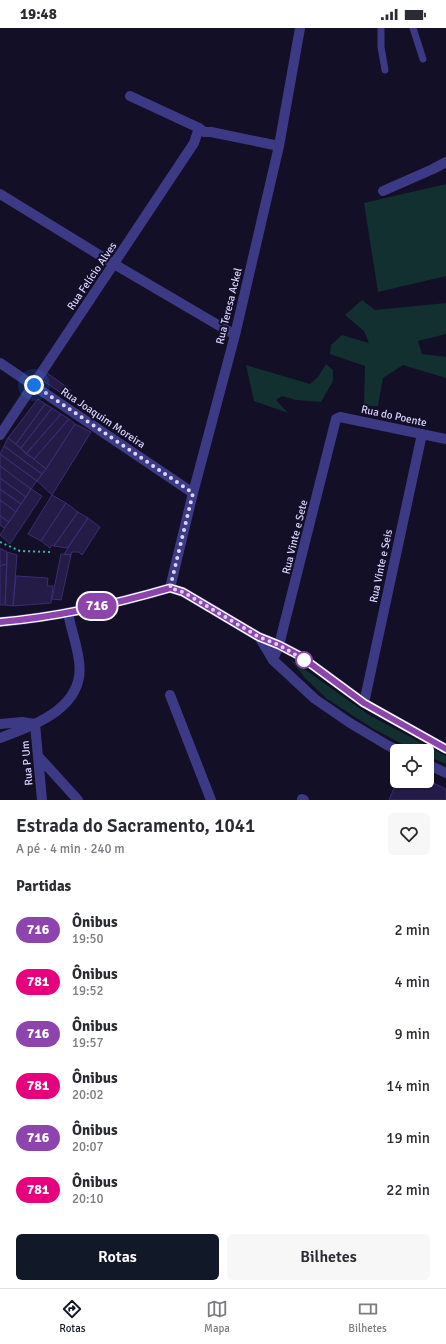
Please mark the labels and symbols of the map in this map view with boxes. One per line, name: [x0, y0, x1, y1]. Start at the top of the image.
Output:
street label: Rua Felício Alves: [65, 240, 120, 312]
street label: Rua Teresa Ackel: [213, 266, 245, 346]
your location: [24, 375, 44, 395]
street label: Rua Joaquim Moreira: [58, 385, 148, 451]
street label: Rua do Poente: [360, 403, 428, 429]
street label: Rua Vinte e Sete: [279, 498, 311, 576]
street label: Rua Vinte e Seis: [367, 528, 395, 604]
line badge: 716: [74, 593, 120, 619]
unlabelled marker: [295, 651, 313, 669]
street label: Rua P Um: [19, 740, 35, 786]

